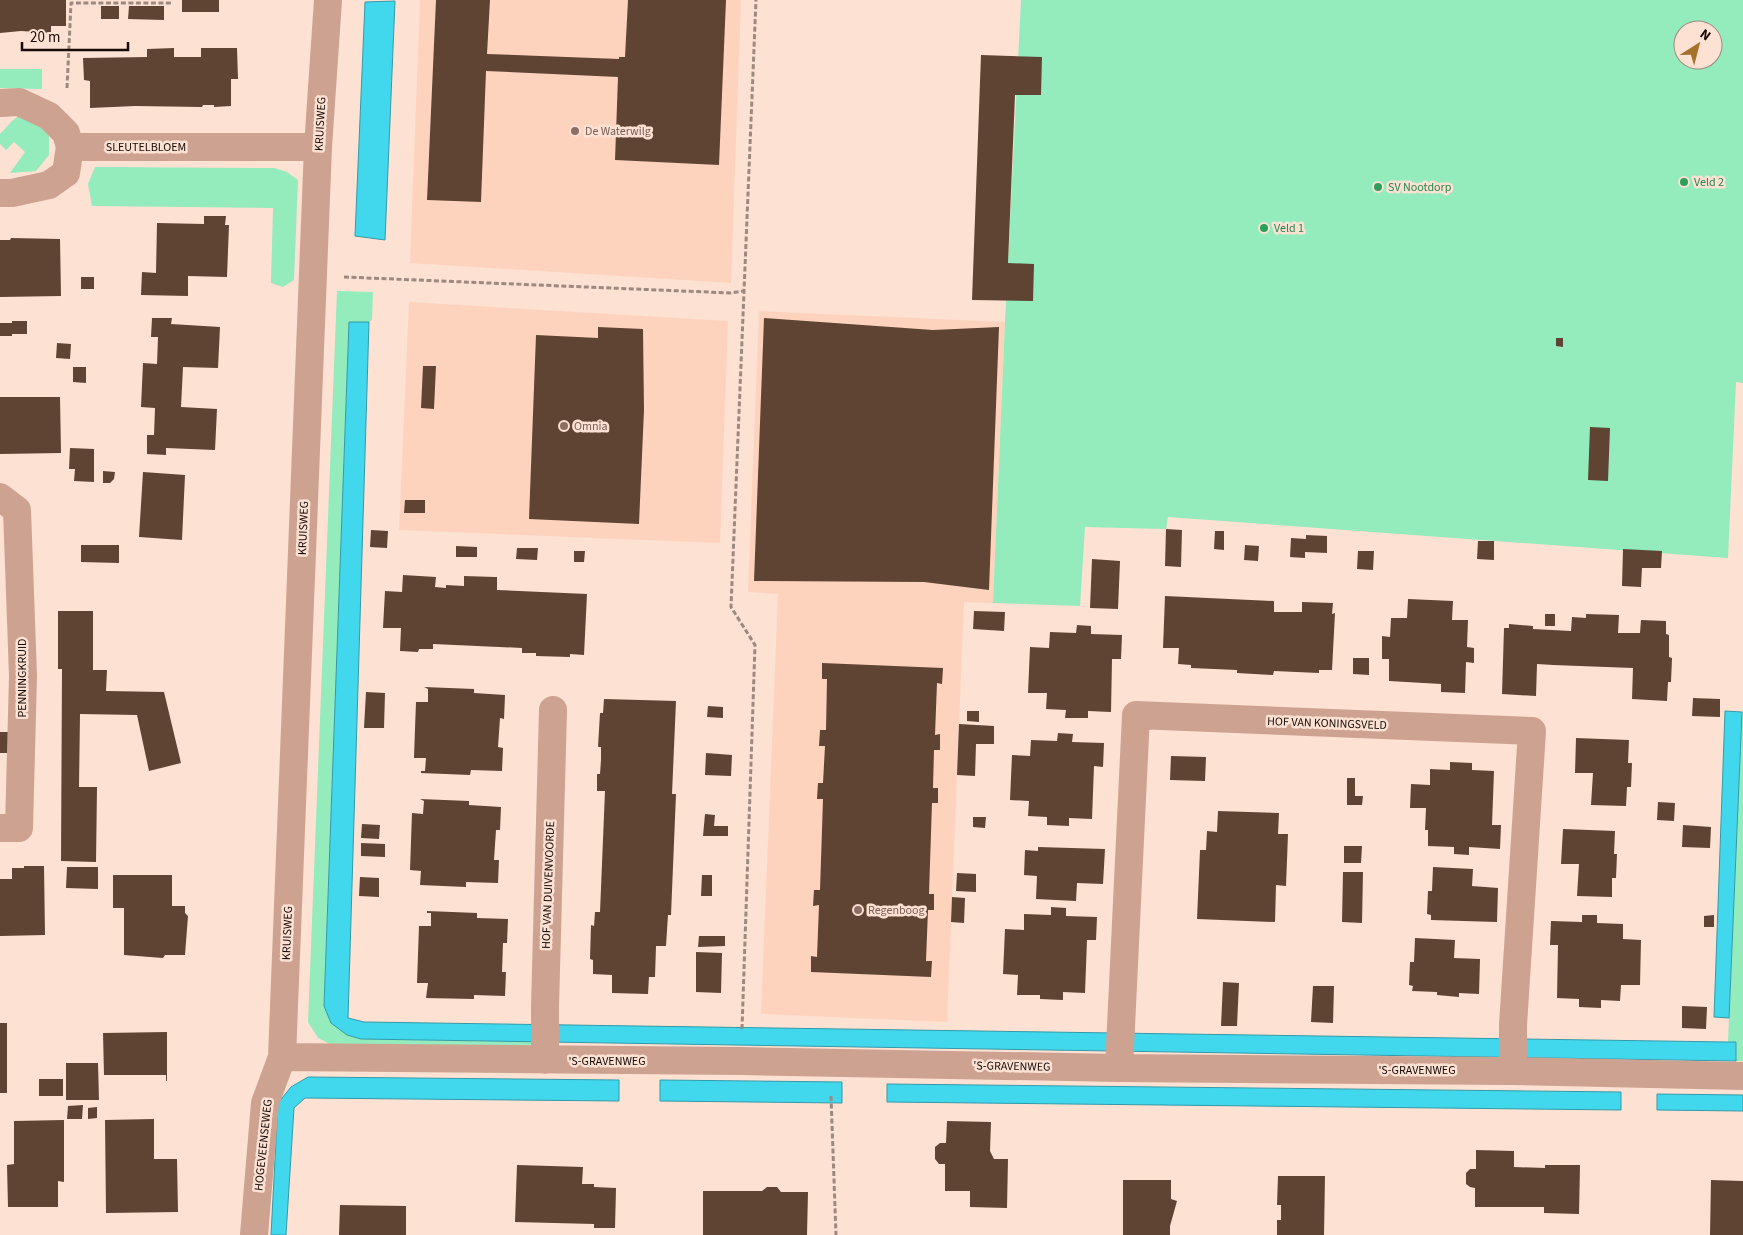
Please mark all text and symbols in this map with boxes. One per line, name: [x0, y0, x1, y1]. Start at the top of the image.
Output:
scale bar: [22, 20, 129, 52]
north arrow: [1673, 20, 1723, 70]
text: N: [1695, 24, 1715, 46]
text: 20 m: [30, 27, 60, 48]
street label: KRUISWEG: [311, 96, 330, 152]
place label: De Waterwilg: [585, 123, 651, 140]
marker: De Waterwilg: [569, 125, 581, 137]
street label: SLEUTELBLOEM: [106, 139, 186, 156]
place label: Veld 2: [1694, 174, 1724, 191]
marker: Veld 2: [1678, 176, 1690, 188]
place label: SV Nootdorp: [1388, 179, 1452, 196]
marker: SV Nootdorp: [1372, 181, 1384, 193]
place label: Veld 1: [1274, 220, 1304, 237]
marker: Veld 1: [1258, 222, 1270, 234]
place label: Omnia: [574, 418, 607, 435]
marker: Omnia: [558, 420, 570, 432]
street label: KRUISWEG: [294, 501, 313, 555]
street label: PENNINGKRUID: [14, 638, 31, 718]
street label: HOF VAN KONINGSVELD: [1267, 713, 1387, 734]
street label: HOF VAN DUIVENVOORDE: [538, 821, 559, 949]
place label: Regenboog: [868, 902, 925, 919]
marker: Regenboog: [852, 904, 864, 916]
street label: KRUISWEG: [278, 906, 297, 960]
street label: 'S-GRAVENWEG: [568, 1053, 646, 1070]
street label: 'S-GRAVENWEG: [973, 1057, 1051, 1076]
street label: 'S-GRAVENWEG: [1378, 1062, 1456, 1079]
street label: HOGEVEENSEWEG: [250, 1098, 277, 1192]

